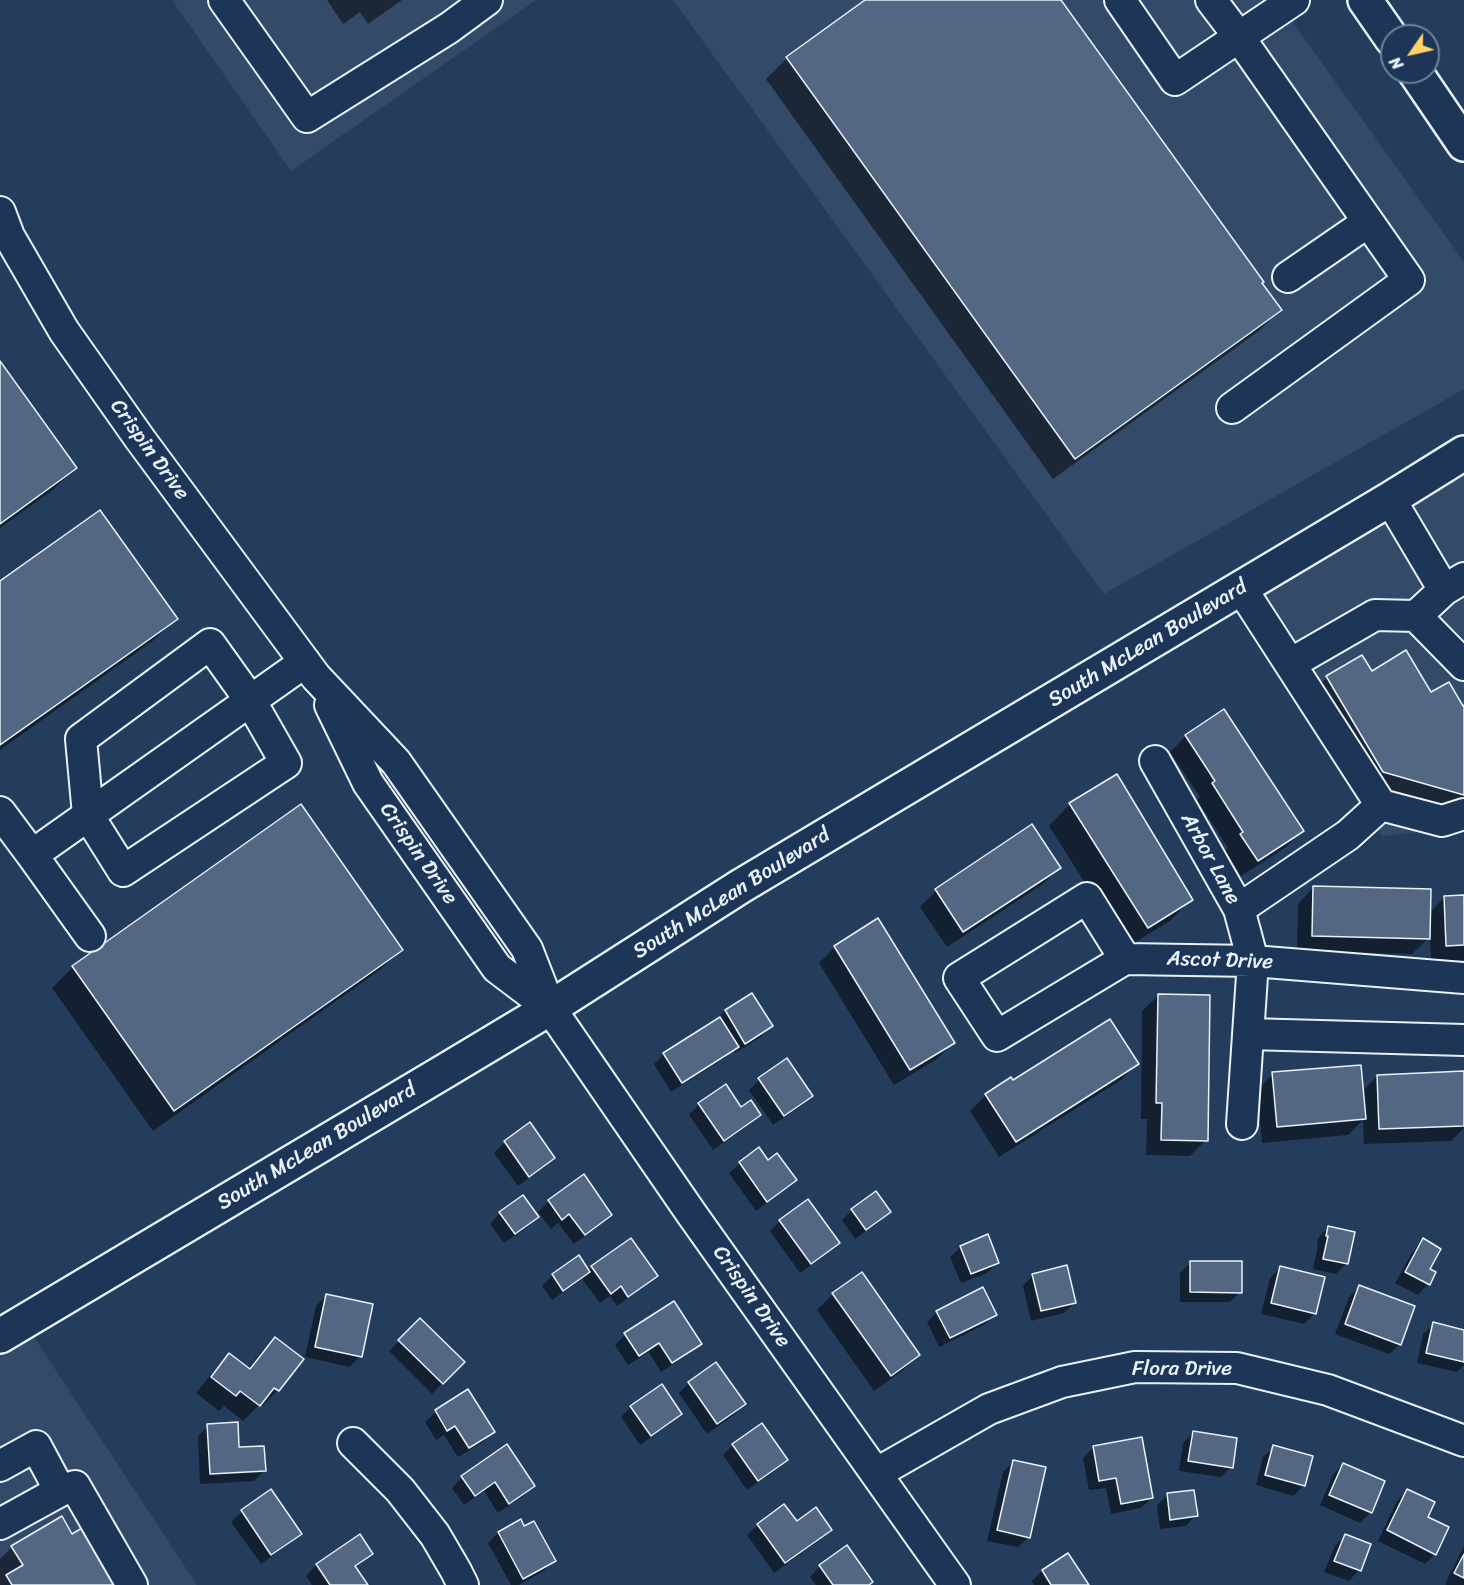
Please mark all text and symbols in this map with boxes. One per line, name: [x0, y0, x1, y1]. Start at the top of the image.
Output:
north arrow: [1380, 24, 1440, 84]
text: N: [1381, 51, 1411, 76]
street label: Crispin Drive: [104, 395, 194, 505]
street label: South McLean Boulevard: [1044, 575, 1252, 713]
street label: Crispin Drive: [374, 798, 462, 910]
street label: Arbor Lane: [1175, 809, 1245, 909]
street label: South McLean Boulevard: [629, 823, 835, 965]
street label: Ascot Drive: [1167, 947, 1273, 975]
street label: South McLean Boulevard: [213, 1078, 421, 1216]
street label: Crispin Drive: [707, 1241, 795, 1353]
street label: Flora Drive: [1132, 1357, 1232, 1383]

